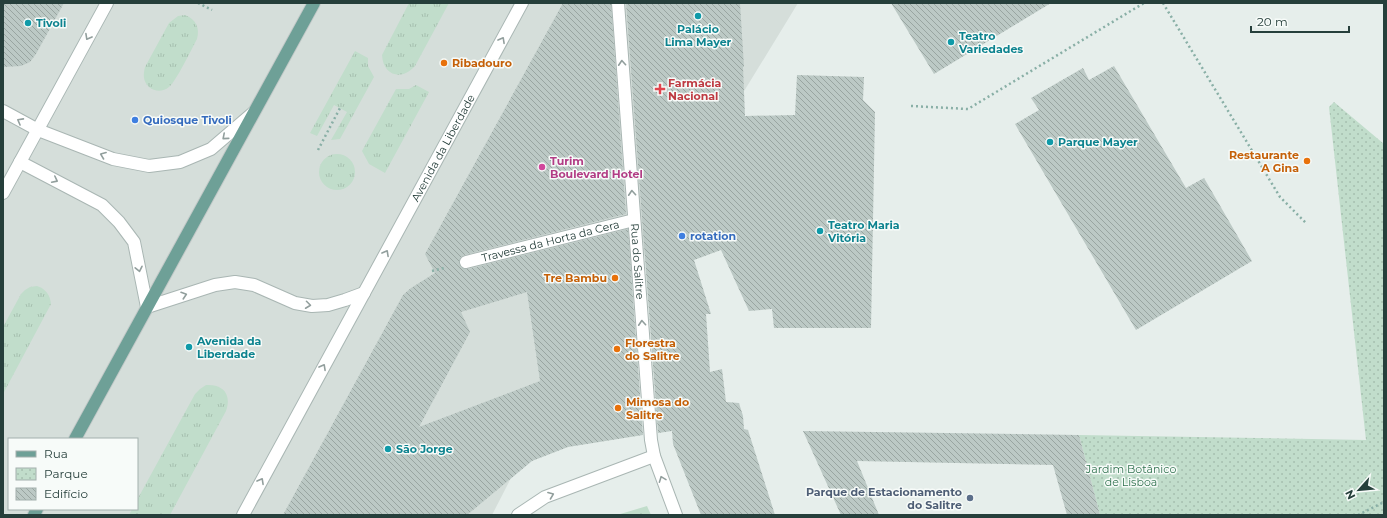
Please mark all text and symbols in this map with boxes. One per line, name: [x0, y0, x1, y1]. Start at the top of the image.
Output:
scale bar: [1251, 8, 1349, 34]
marker: Palácio Lima Mayer: [693, 11, 703, 21]
text: 20 m: [1257, 14, 1288, 29]
place label: Tivoli: [36, 16, 66, 30]
marker: Tivoli: [23, 18, 33, 28]
place label: Palácio Lima Mayer: [665, 22, 732, 49]
place label: Teatro Variedades: [958, 29, 1023, 56]
one-way arrow: [86, 33, 93, 40]
one-way arrow: [497, 37, 505, 44]
marker: Teatro Variedades: [946, 37, 956, 47]
place label: Ribadouro: [452, 56, 512, 70]
marker: Ribadouro: [439, 58, 449, 68]
one-way arrow: [618, 60, 627, 66]
place label: Farmácia Nacional: [668, 76, 721, 103]
marker: Farmácia Nacional: [655, 84, 665, 94]
street label: Avenida da Liberdade: [408, 92, 478, 204]
place label: Quiosque Tivoli: [143, 113, 232, 127]
marker: Quiosque Tivoli: [130, 115, 140, 125]
one-way arrow: [17, 118, 24, 125]
one-way arrow: [222, 133, 229, 140]
place label: Parque Mayer: [1058, 135, 1138, 149]
marker: Parque Mayer: [1045, 137, 1055, 147]
place label: Restaurante A Gina: [1229, 148, 1299, 175]
one-way arrow: [100, 152, 108, 160]
place label: Turim Boulevard Hotel: [550, 154, 643, 181]
marker: Restaurante A Gina: [1302, 156, 1312, 166]
marker: Turim Boulevard Hotel: [537, 162, 547, 172]
one-way arrow: [51, 175, 58, 182]
one-way arrow: [628, 190, 637, 196]
street label: Travessa da Horta da Cera: [480, 217, 621, 265]
place label: Teatro Maria Vitória: [827, 218, 900, 245]
street label: Rua do Salitre: [628, 223, 647, 300]
marker: Teatro Maria Vitória: [815, 226, 825, 236]
place label: rotation: [690, 229, 736, 243]
marker: rotation: [677, 231, 687, 241]
one-way arrow: [381, 249, 388, 257]
one-way arrow: [135, 266, 143, 272]
place label: Tre Bambu: [544, 271, 607, 285]
marker: Tre Bambu: [610, 273, 620, 283]
one-way arrow: [181, 291, 188, 300]
one-way arrow: [305, 300, 311, 309]
one-way arrow: [638, 320, 647, 326]
place label: Avenida da Liberdade: [196, 334, 262, 361]
place label: Florestra do Salitre: [625, 336, 680, 363]
marker: Avenida da Liberdade: [184, 342, 194, 352]
marker: Florestra do Salitre: [612, 344, 622, 354]
one-way arrow: [319, 363, 326, 371]
place label: Mimosa do Salitre: [626, 395, 689, 422]
marker: Mimosa do Salitre: [613, 403, 623, 413]
legend: [8, 438, 138, 510]
place label: São Jorge: [396, 442, 453, 456]
marker: São Jorge: [383, 444, 393, 454]
text: Rua: [44, 446, 68, 461]
park label: Jardim Botânico de Lisboa: [1085, 462, 1176, 489]
text: Parque: [44, 466, 88, 481]
north arrow: [1339, 470, 1379, 510]
one-way arrow: [659, 475, 667, 482]
one-way arrow: [257, 478, 264, 485]
place label: Parque de Estacionamento do Salitre: [806, 485, 962, 512]
text: Edifício: [44, 486, 88, 501]
text: N: [1342, 487, 1358, 502]
one-way arrow: [548, 491, 555, 499]
marker: Parque de Estacionamento do Salitre: [965, 493, 975, 503]

